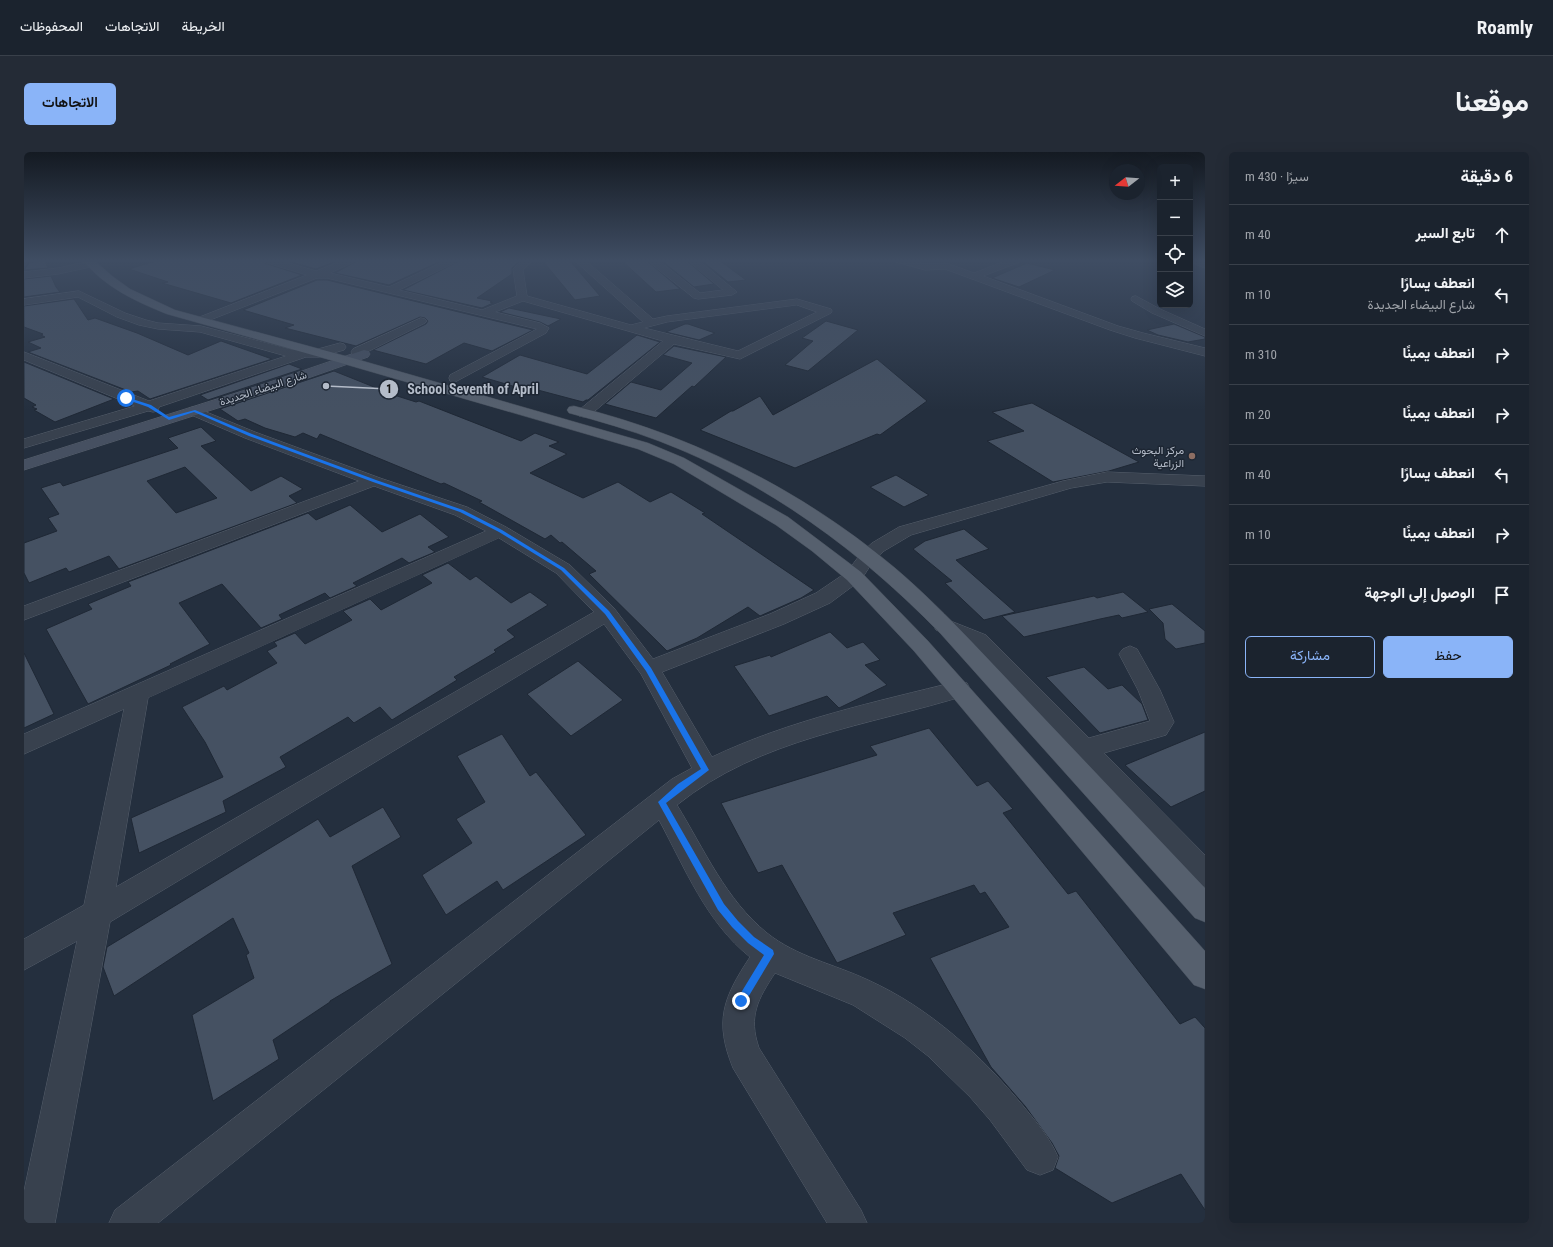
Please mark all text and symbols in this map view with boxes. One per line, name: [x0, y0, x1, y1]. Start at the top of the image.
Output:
text: Roamly: [1477, 16, 1533, 39]
text: المحفوظات: [20, 18, 83, 34]
text: الاتجاهات: [105, 18, 159, 34]
text: الخريطة: [181, 18, 225, 34]
button: الاتجاهات: [24, 83, 116, 125]
text: موقعنا: [1455, 85, 1529, 118]
north arrow: [1109, 164, 1145, 200]
map controls: [1157, 164, 1193, 308]
button: +: [1157, 164, 1193, 200]
text: 6 دقيقة: [1460, 166, 1513, 186]
text: سيرًا · 430 m: [1245, 169, 1309, 184]
button: −: [1157, 200, 1193, 236]
text: تابع السير: [1416, 224, 1475, 242]
icon: ahead: [1491, 224, 1513, 246]
text: 40 m: [1245, 227, 1271, 242]
button: locate: [1157, 236, 1193, 272]
button: layers: [1157, 272, 1193, 308]
text: انعطف يسارًا: [1401, 274, 1475, 292]
icon: left: [1491, 284, 1513, 306]
text: 10 m: [1245, 287, 1271, 302]
text: شارع البيضاء الجديدة: [1368, 297, 1475, 312]
text: انعطف يمينًا: [1402, 344, 1475, 362]
icon: right: [1491, 344, 1513, 366]
text: 310 m: [1245, 347, 1277, 362]
street label: شارع البيضاء الجديدة: [218, 368, 309, 410]
callout: School Seventh of April: [379, 376, 546, 402]
text: School Seventh of April: [407, 381, 539, 397]
text: 1: [386, 382, 392, 396]
route start: [117, 389, 135, 407]
text: انعطف يمينًا: [1402, 404, 1475, 422]
icon: right: [1491, 404, 1513, 426]
text: 20 m: [1245, 407, 1271, 422]
place label: مركز البحوث الزراعية: [1132, 444, 1184, 470]
marker: مركز البحوث الزراعية: [1187, 451, 1197, 461]
text: انعطف يسارًا: [1401, 464, 1475, 482]
icon: left: [1491, 464, 1513, 486]
text: 40 m: [1245, 467, 1271, 482]
text: انعطف يمينًا: [1402, 524, 1475, 542]
icon: right: [1491, 524, 1513, 546]
text: 10 m: [1245, 527, 1271, 542]
text: الوصول إلى الوجهة: [1364, 584, 1475, 602]
icon: arrive: [1491, 584, 1513, 606]
button: مشاركة: [1245, 636, 1375, 678]
button: حفظ: [1383, 636, 1513, 678]
route end: [732, 992, 750, 1010]

